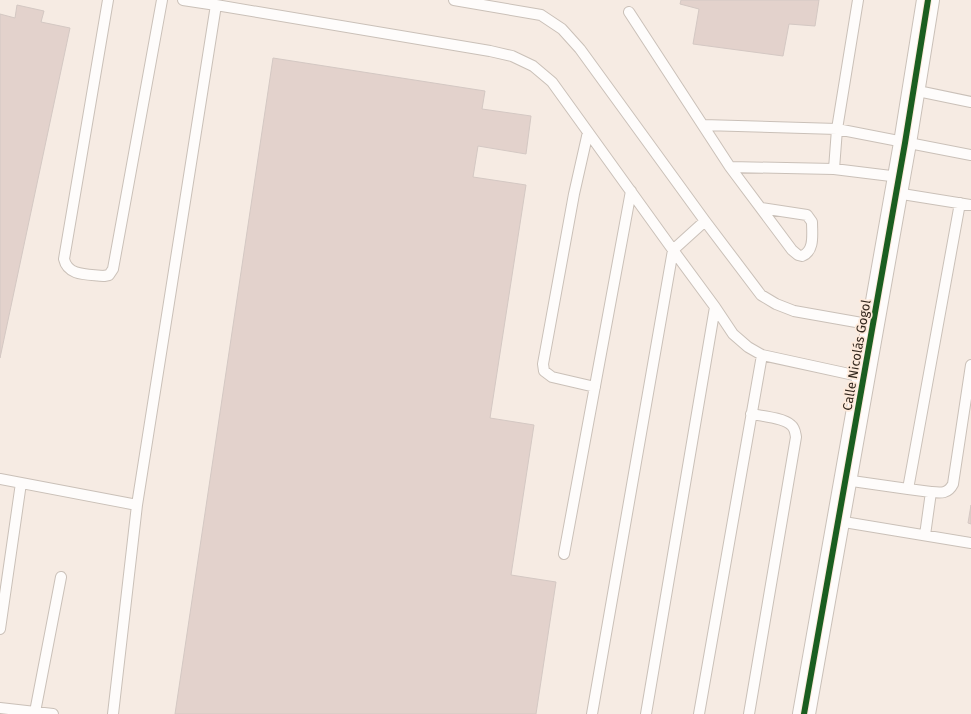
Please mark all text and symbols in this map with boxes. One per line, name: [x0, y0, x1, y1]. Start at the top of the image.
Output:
street label: Calle Nicolás Gogol: [839, 298, 874, 412]

